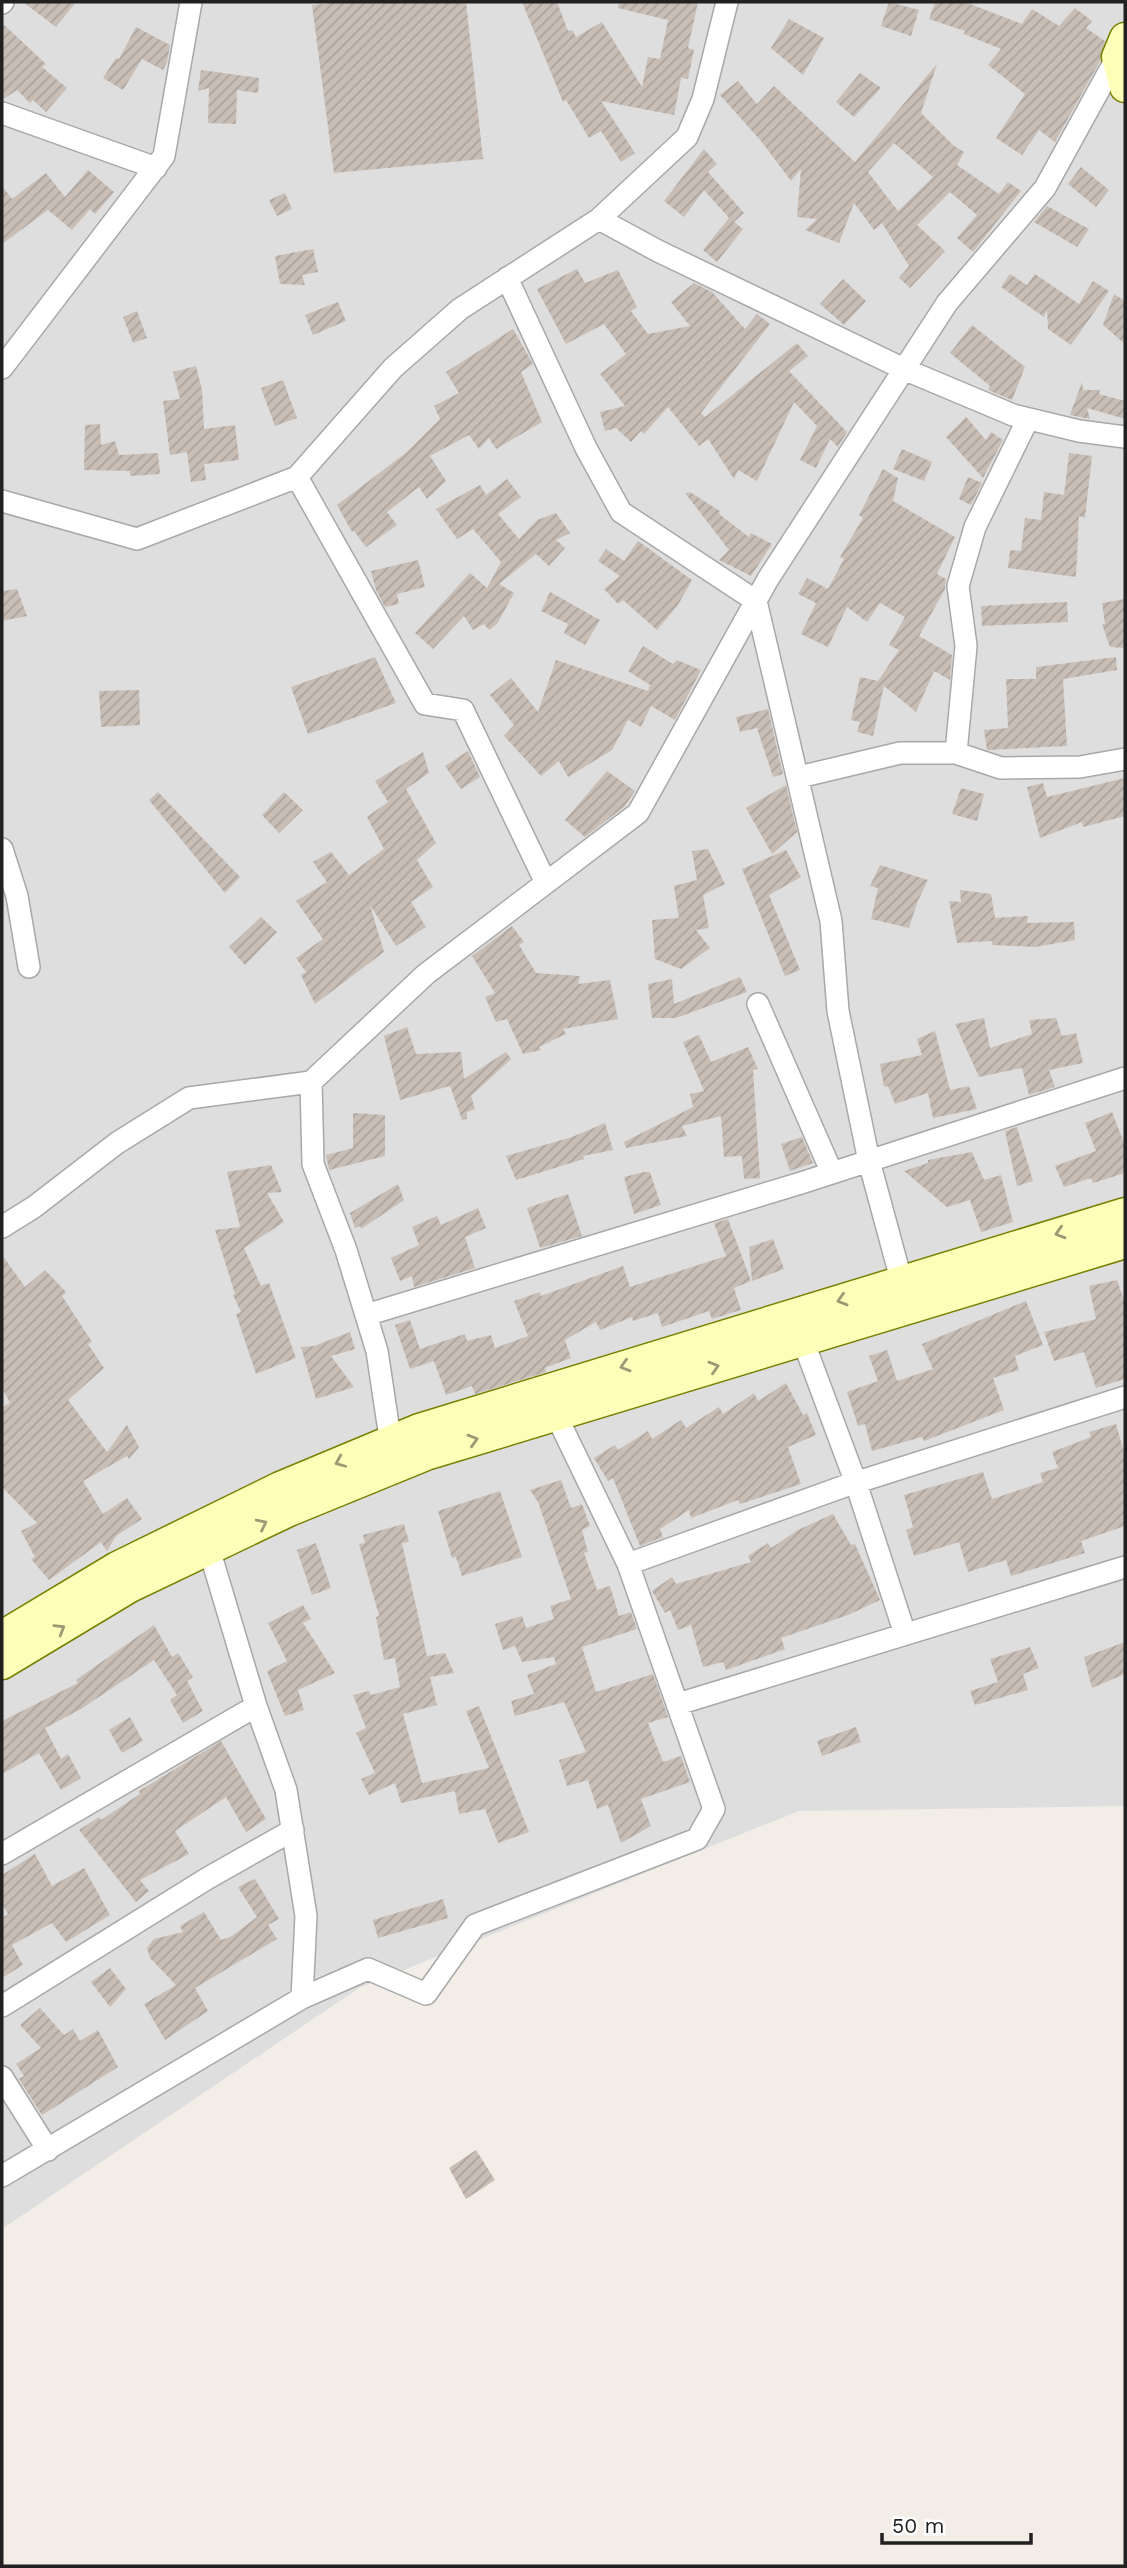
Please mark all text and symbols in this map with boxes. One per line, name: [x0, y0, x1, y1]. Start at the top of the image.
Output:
one-way arrow: [1054, 1225, 1066, 1240]
one-way arrow: [837, 1291, 849, 1306]
one-way arrow: [619, 1358, 631, 1373]
one-way arrow: [708, 1361, 720, 1376]
one-way arrow: [467, 1434, 479, 1449]
one-way arrow: [335, 1454, 347, 1468]
one-way arrow: [255, 1518, 267, 1532]
one-way arrow: [53, 1624, 66, 1637]
scale bar: [882, 2502, 1031, 2546]
text: 50 m: [892, 2513, 944, 2538]

